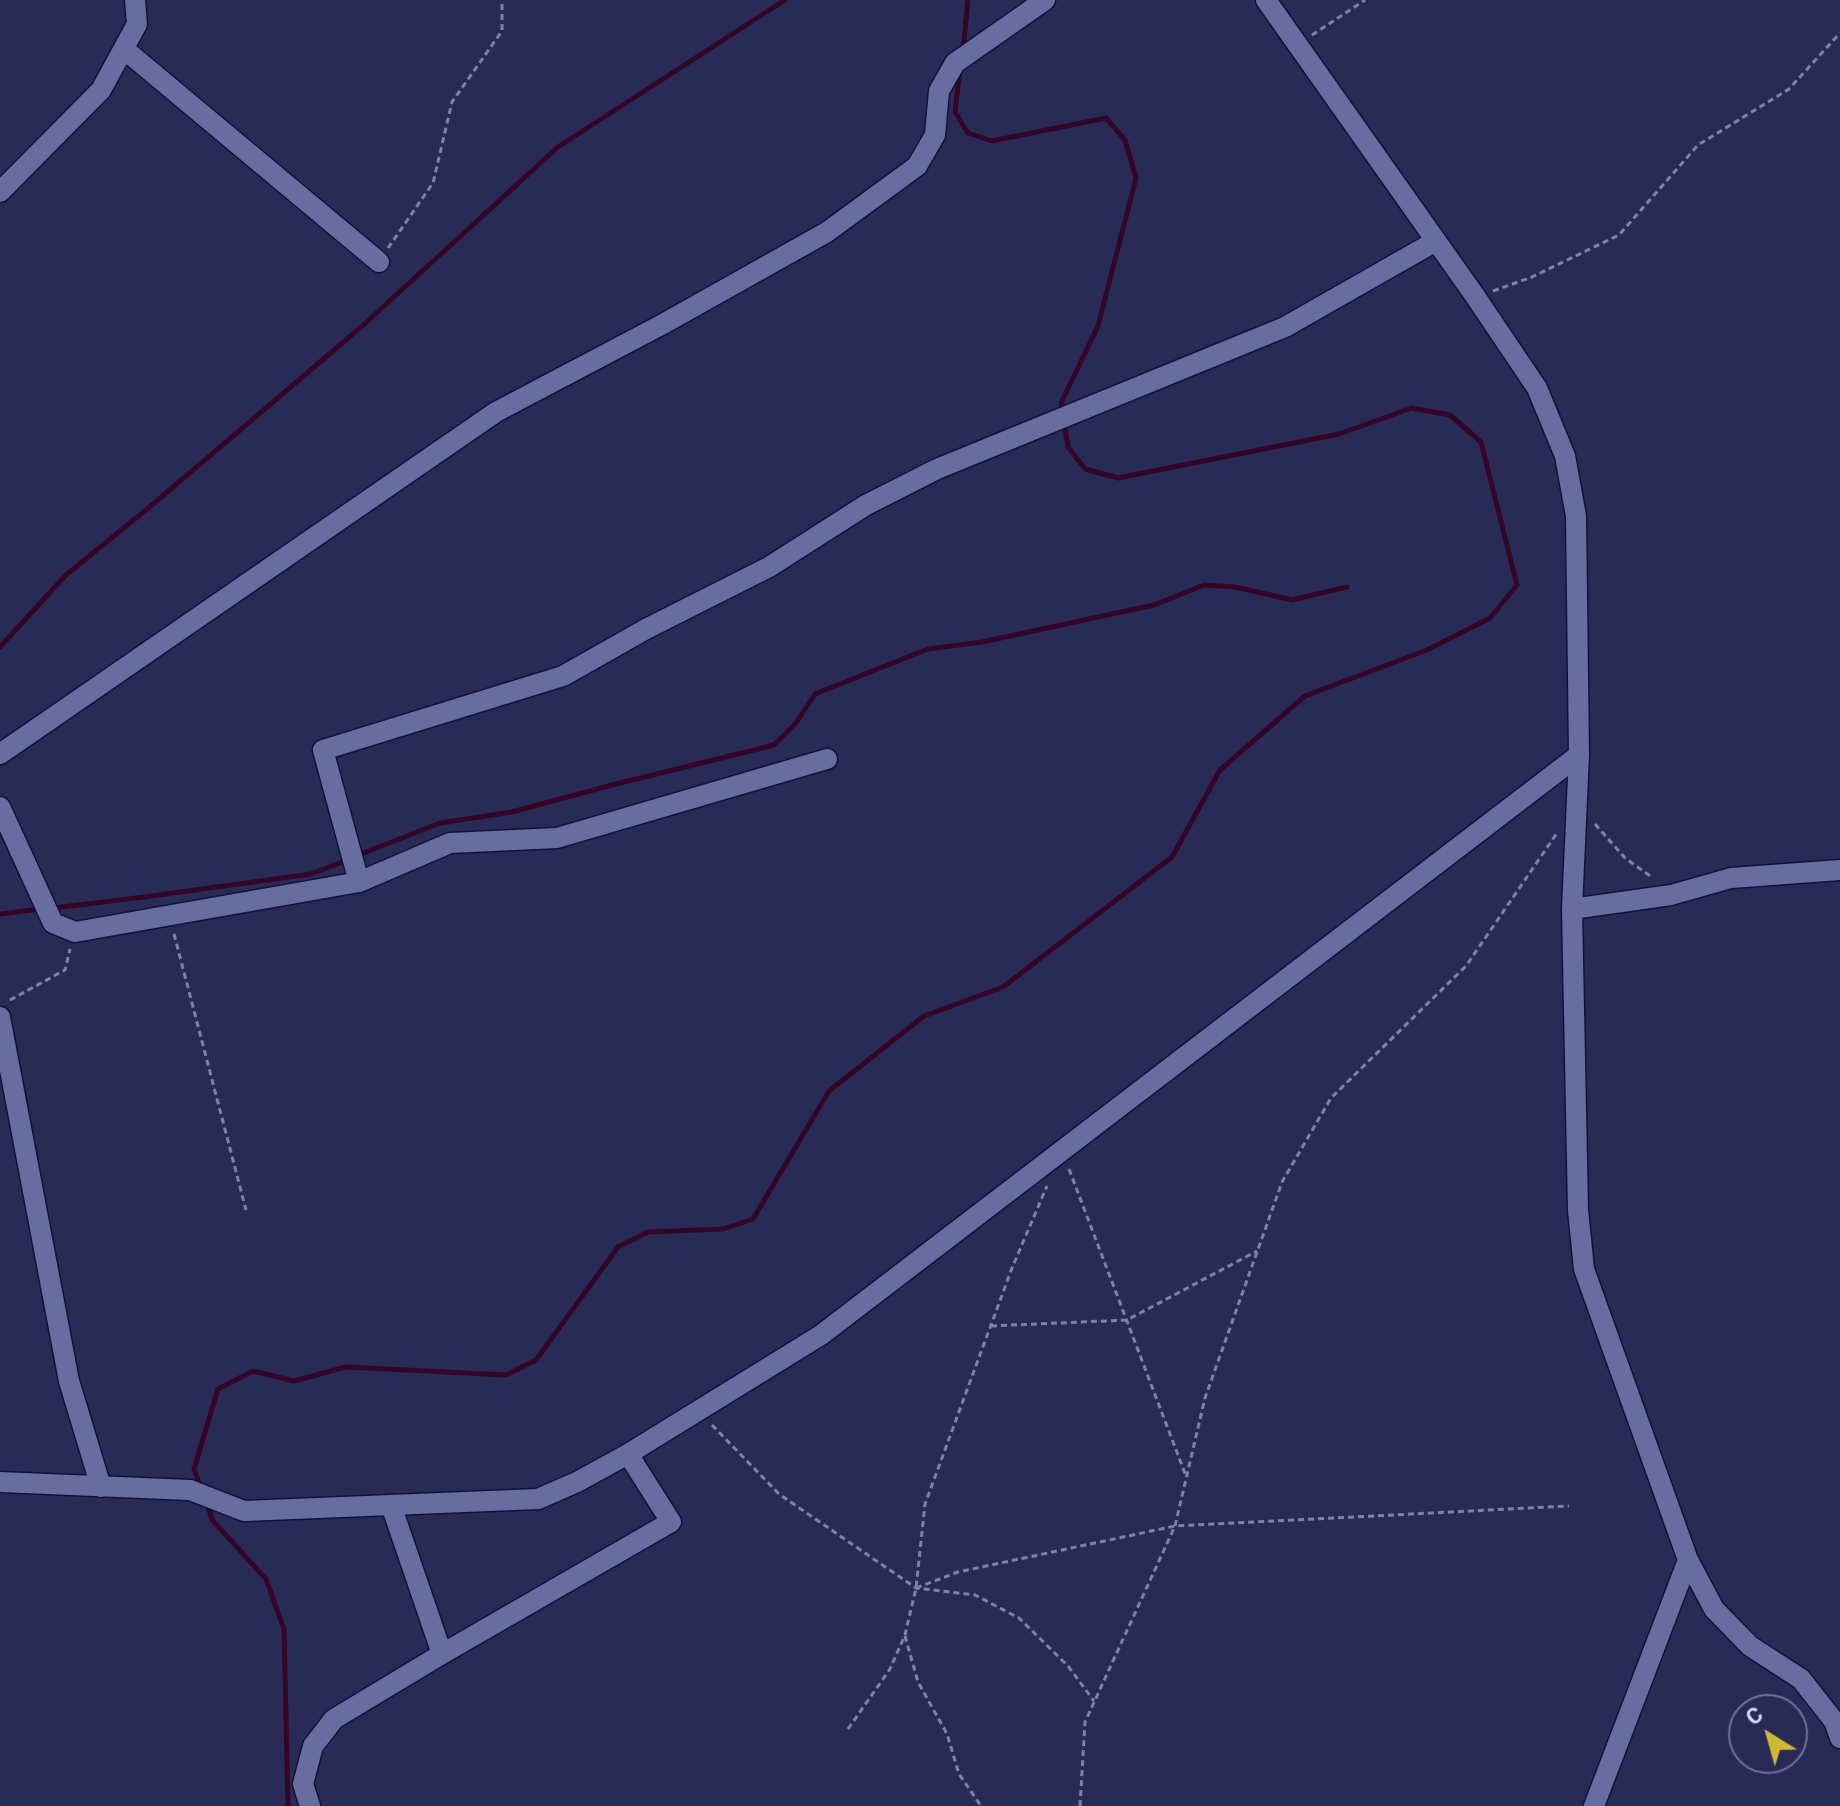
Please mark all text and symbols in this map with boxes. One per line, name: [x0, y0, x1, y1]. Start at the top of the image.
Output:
north arrow: [1728, 1694, 1808, 1774]
text: С: [1741, 1702, 1768, 1730]

